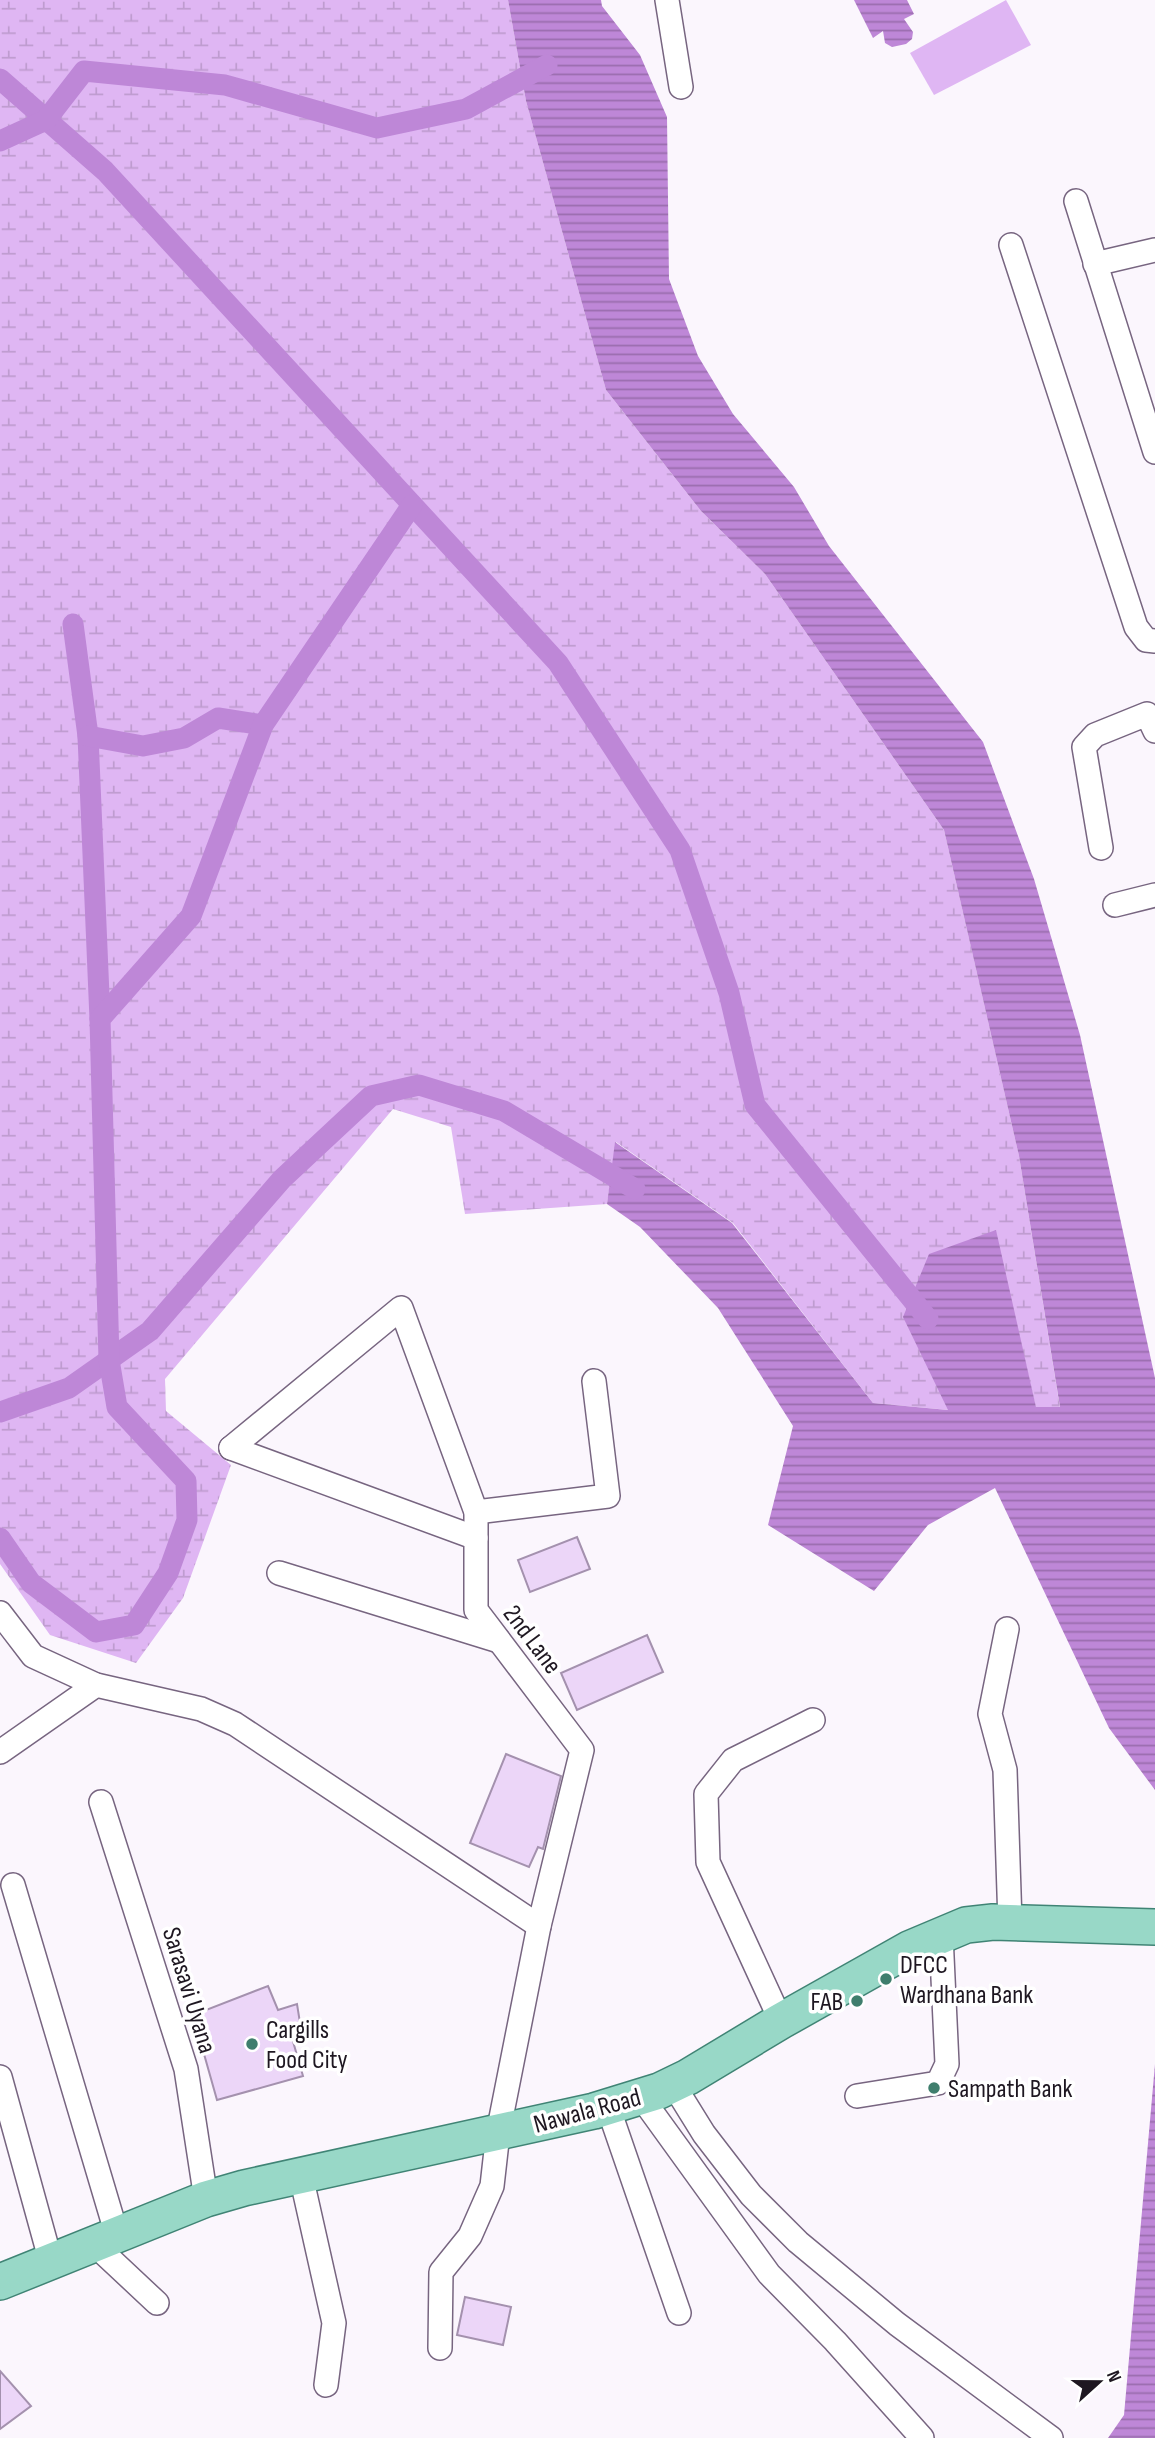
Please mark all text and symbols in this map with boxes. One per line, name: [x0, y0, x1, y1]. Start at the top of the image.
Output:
street label: 2nd Lane: [496, 1599, 568, 1680]
street label: Sarasavi Uyana: [155, 1924, 222, 2057]
place label: DFCC Wardhana Bank: [900, 1950, 1033, 2011]
marker: DFCC Wardhana Bank: [878, 1971, 894, 1987]
place label: FAB: [811, 1987, 843, 2018]
marker: FAB: [849, 1993, 865, 2009]
place label: Cargills Food City: [266, 2015, 348, 2076]
marker: Cargills Food City: [244, 2036, 260, 2052]
place label: Sampath Bank: [948, 2074, 1073, 2105]
marker: Sampath Bank: [926, 2080, 942, 2096]
street label: Nawala Road: [530, 2082, 644, 2141]
north arrow: [1064, 2347, 1134, 2417]
text: N: [1101, 2368, 1126, 2385]

